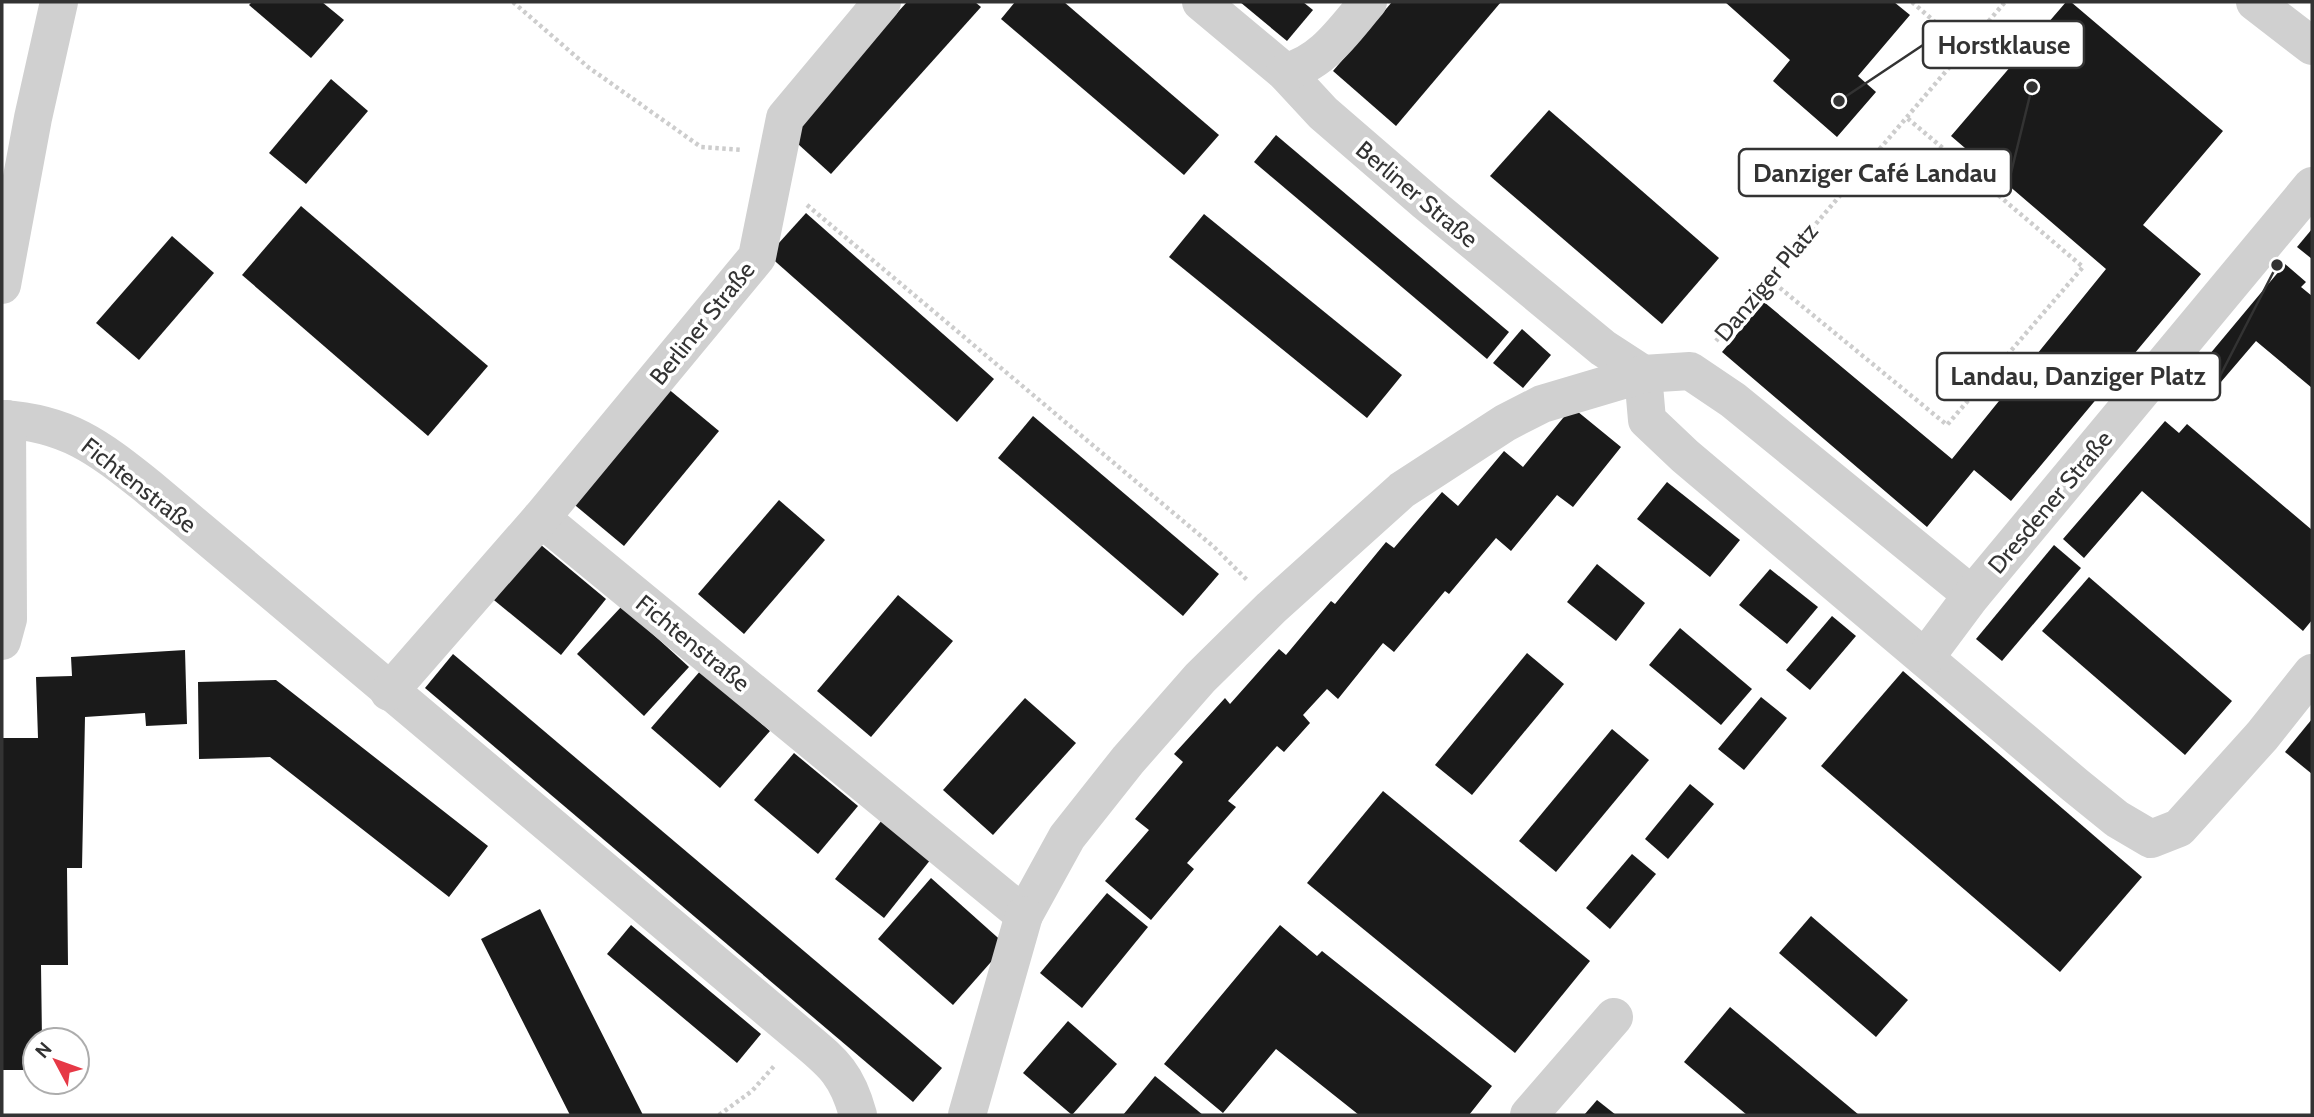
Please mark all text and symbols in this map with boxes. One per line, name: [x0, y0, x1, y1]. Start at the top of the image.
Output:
callout: Horstklause: [1923, 21, 2084, 68]
text: Horstklause: [1938, 29, 2071, 61]
street label: Berliner Straße: [1350, 135, 1484, 253]
callout: Danziger Café Landau: [1739, 149, 2011, 196]
text: Danziger Café Landau: [1753, 157, 1997, 189]
street label: Danziger Platz: [1708, 217, 1824, 347]
street label: Berliner Straße: [643, 255, 761, 391]
callout: Landau, Danziger Platz: [1937, 353, 2220, 400]
text: Landau, Danziger Platz: [1950, 360, 2206, 392]
street label: Dresdener Straße: [1982, 425, 2118, 579]
street label: Fichtenstraße: [76, 431, 202, 539]
street label: Fichtenstraße: [630, 588, 756, 698]
north arrow: [21, 1026, 91, 1096]
text: N: [30, 1038, 57, 1063]

